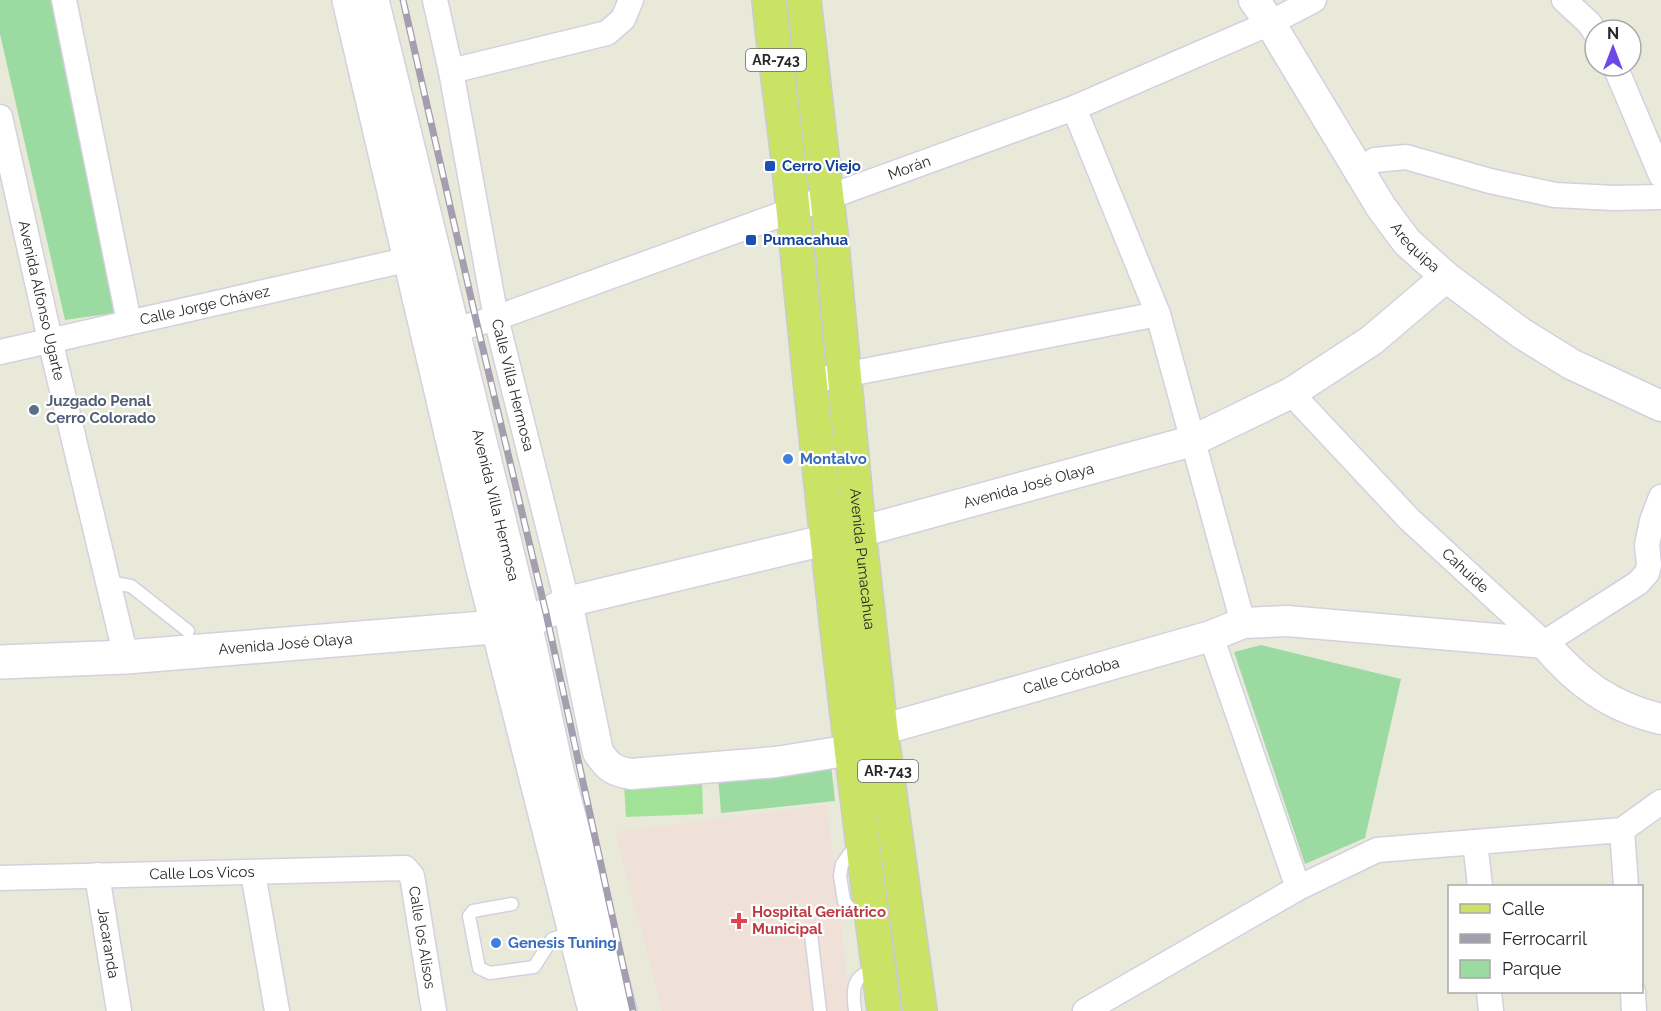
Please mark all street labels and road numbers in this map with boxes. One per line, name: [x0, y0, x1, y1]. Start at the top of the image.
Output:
road number: AR-743: [746, 49, 806, 71]
street label: Morán: [885, 152, 933, 184]
street label: Avenida Alfonso Ugarte: [14, 219, 68, 382]
street label: Arequipa: [1387, 219, 1443, 276]
street label: Calle Jorge Chávez: [138, 282, 272, 329]
street label: Calle Villa Hermosa: [488, 317, 538, 453]
street label: Avenida Villa Hermosa: [468, 427, 523, 583]
street label: Avenida José Olaya: [961, 459, 1096, 512]
street label: Avenida Pumacahua: [846, 487, 879, 631]
street label: Cahuide: [1438, 545, 1493, 597]
street label: Avenida José Olaya: [218, 630, 353, 658]
street label: Calle Córdoba: [1021, 654, 1121, 698]
road number: AR-743: [858, 760, 918, 782]
street label: Calle Los Vicos: [149, 863, 255, 883]
street label: Calle los Alisos: [405, 885, 439, 990]
street label: Jacaranda: [93, 906, 123, 980]

